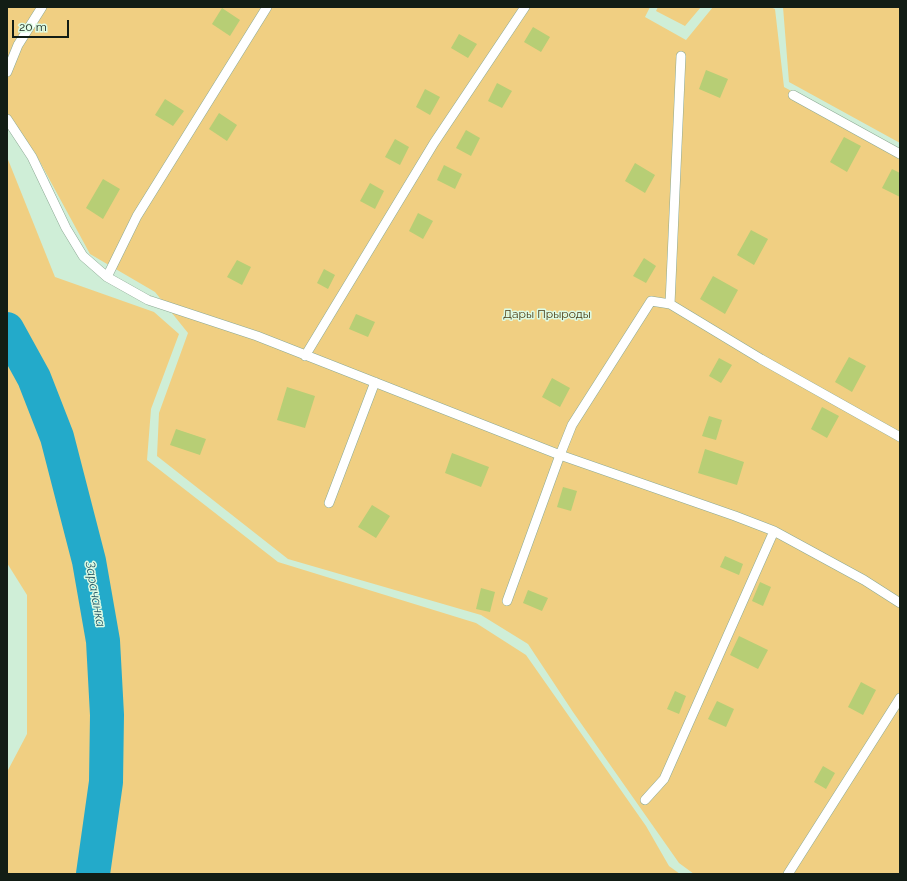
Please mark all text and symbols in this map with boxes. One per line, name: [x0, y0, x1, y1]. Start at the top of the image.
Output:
scale bar: [14, 12, 71, 38]
text: 20 m: [19, 20, 47, 34]
park label: Дары Прыроды: [503, 307, 591, 321]
water label: Зарачанка: [82, 560, 108, 628]

